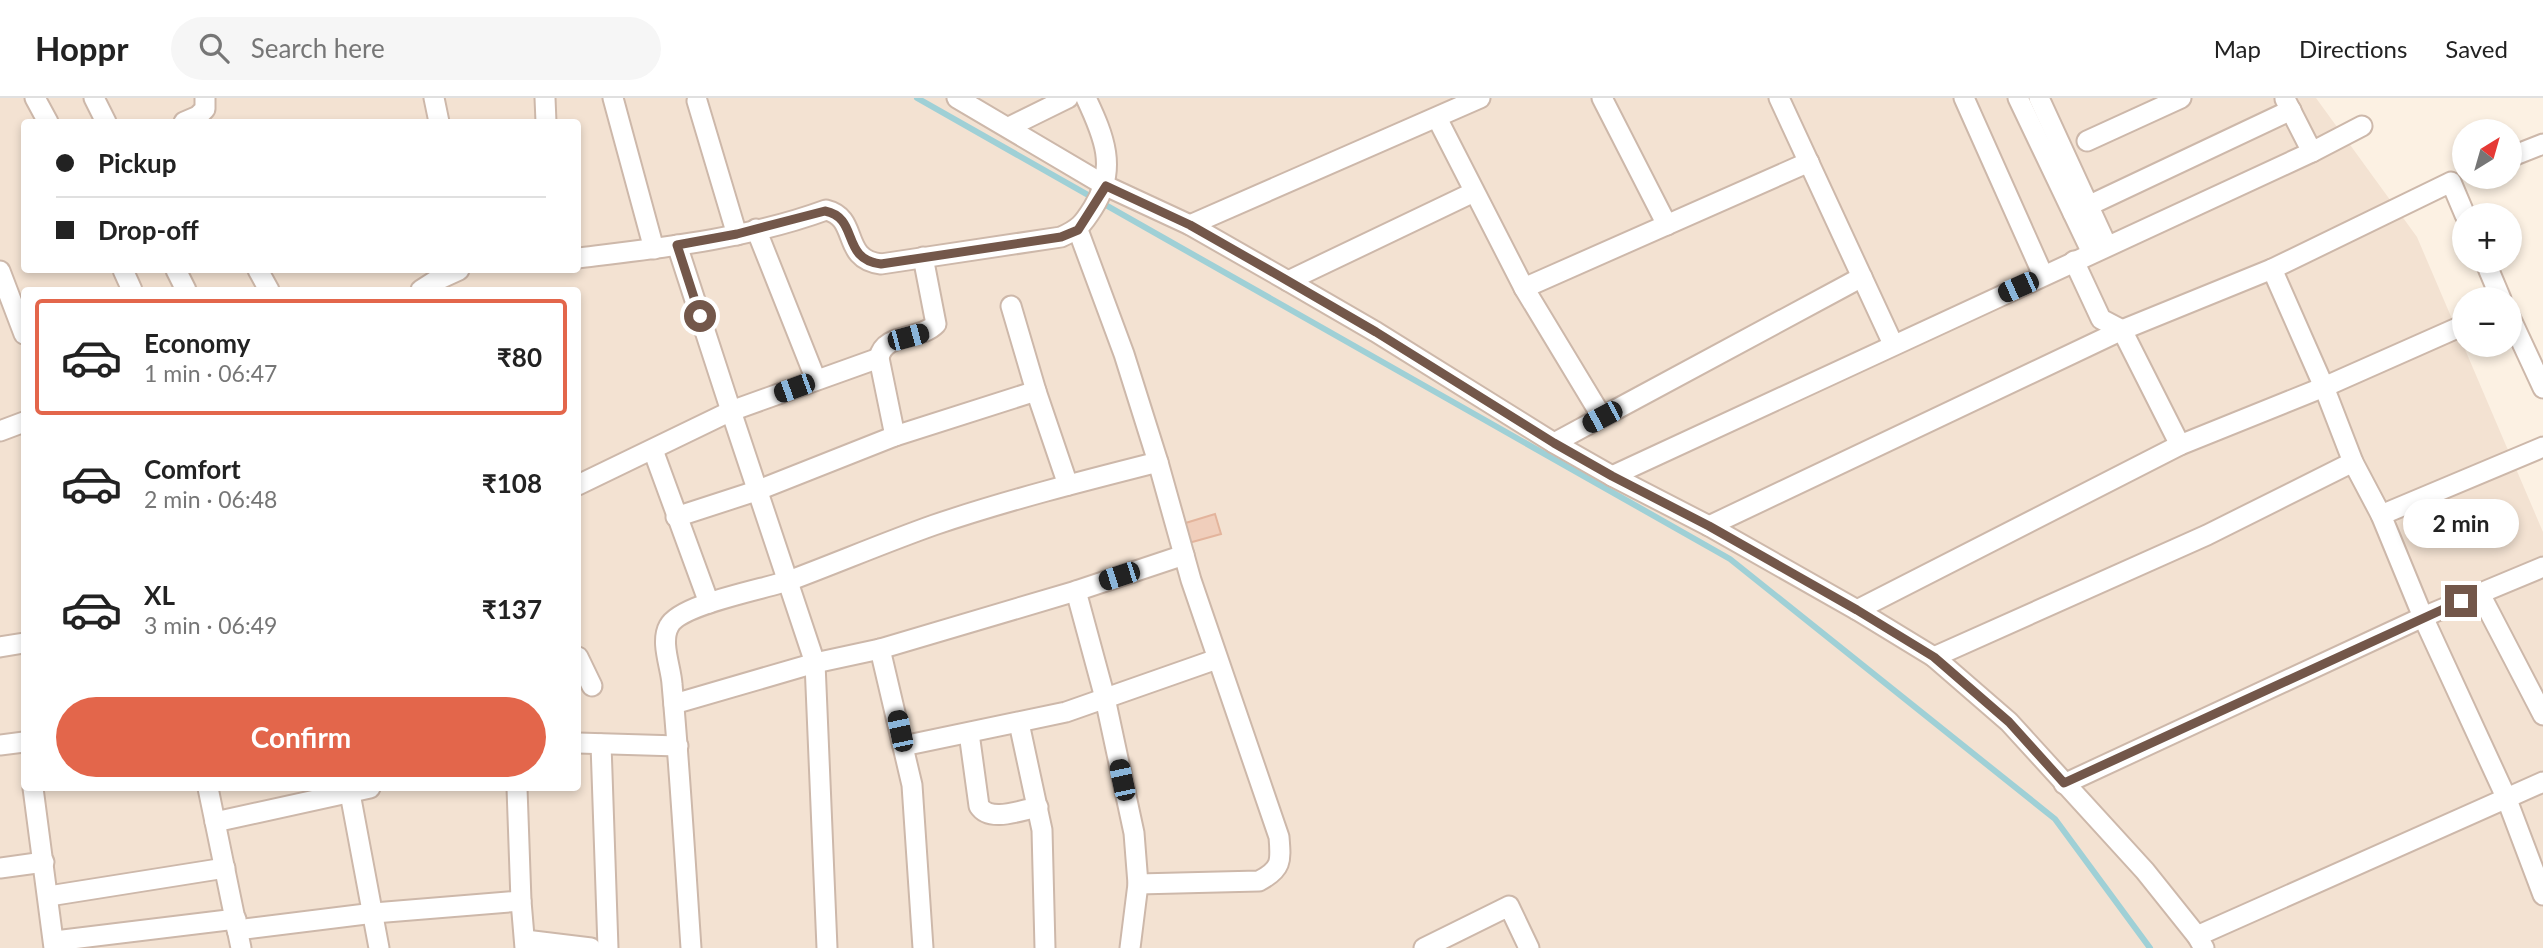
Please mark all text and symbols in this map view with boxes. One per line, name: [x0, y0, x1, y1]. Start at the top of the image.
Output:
search box: [171, 17, 661, 80]
text: Hoppr: [35, 28, 129, 68]
icon: search: [195, 29, 233, 67]
text: Search here: [251, 32, 385, 64]
text: Map: [2214, 34, 2261, 63]
text: Directions: [2299, 34, 2407, 63]
text: Saved: [2445, 34, 2508, 63]
north arrow: [2452, 119, 2522, 189]
map controls: [2452, 119, 2522, 357]
text: Pickup: [98, 147, 177, 179]
button: +: [2452, 203, 2522, 273]
text: Drop-off: [98, 214, 199, 246]
car: [1995, 269, 2042, 305]
button: −: [2452, 287, 2522, 357]
route start: [684, 300, 716, 332]
car: [885, 321, 932, 353]
icon: car: [60, 326, 123, 389]
text: Economy: [144, 327, 250, 359]
text: ₹80: [497, 341, 542, 373]
text: 1 min · 06:47: [144, 359, 277, 387]
car: [771, 371, 818, 405]
car: [1579, 398, 1626, 436]
icon: car: [60, 452, 123, 515]
text: Comfort: [144, 453, 241, 485]
text: ₹108: [482, 467, 542, 499]
text: 2 min · 06:48: [144, 485, 277, 513]
callout: 2 min: [2403, 500, 2519, 548]
text: 2 min: [2432, 509, 2490, 537]
car: [1096, 560, 1143, 592]
icon: car: [60, 578, 123, 641]
text: XL: [144, 579, 175, 611]
route end: [2445, 585, 2477, 617]
text: ₹137: [482, 593, 542, 625]
text: 3 min · 06:49: [144, 611, 277, 639]
button: Confirm: [56, 697, 546, 777]
car: [886, 708, 915, 754]
car: [1108, 757, 1137, 803]

